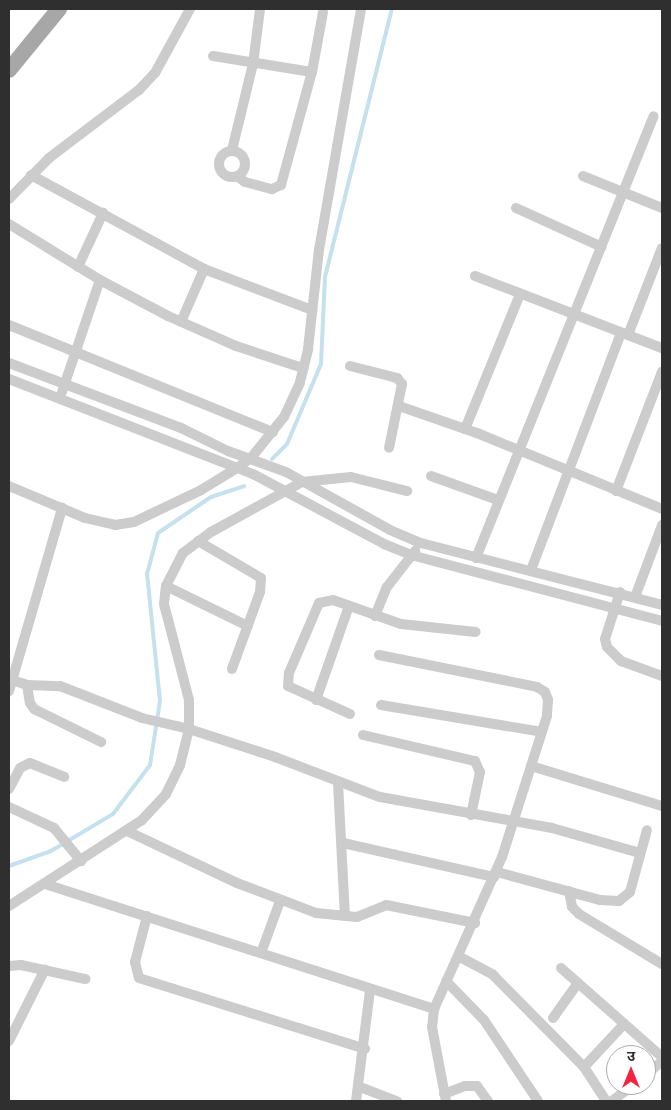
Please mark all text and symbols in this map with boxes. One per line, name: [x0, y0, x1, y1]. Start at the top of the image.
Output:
north arrow: [606, 1045, 656, 1095]
text: उ: [627, 1047, 635, 1065]

